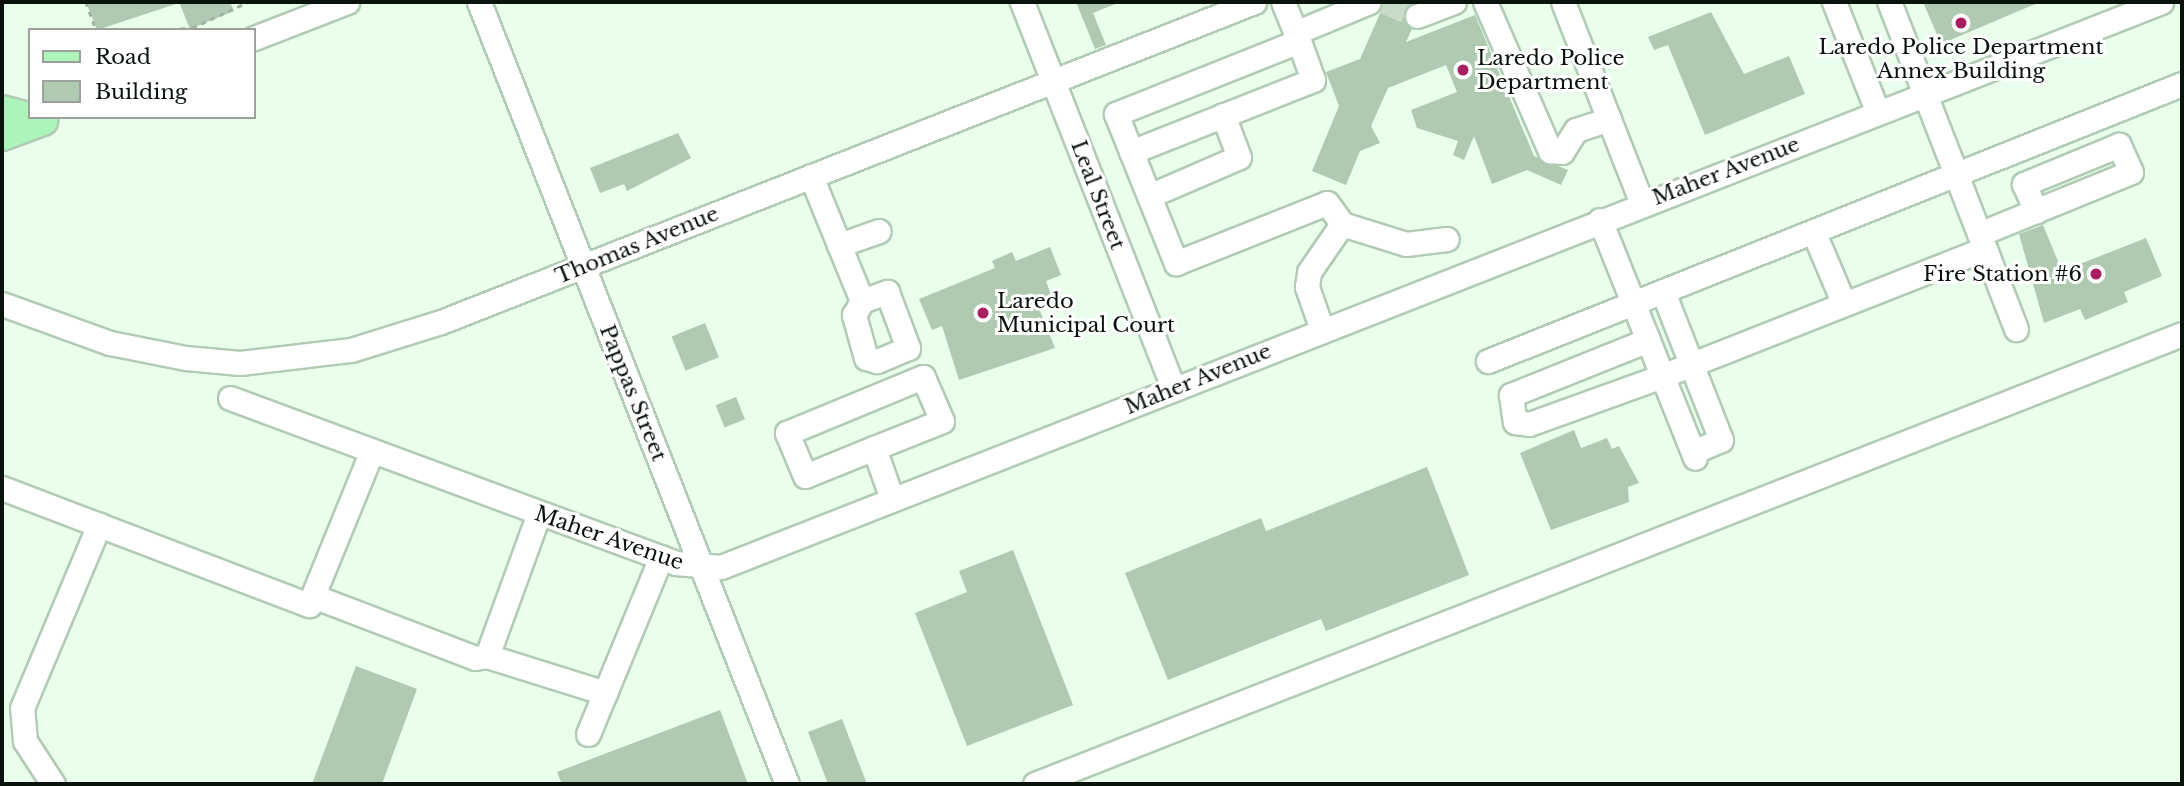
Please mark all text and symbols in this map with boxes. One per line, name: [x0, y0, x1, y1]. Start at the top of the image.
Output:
marker: Laredo Police Department Annex Building: [1953, 15, 1969, 31]
legend: [28, 28, 256, 119]
place label: Laredo Police Department Annex Building: [1819, 34, 2103, 84]
text: Road: [95, 44, 151, 70]
place label: Laredo Police Department: [1477, 45, 1624, 95]
marker: Laredo Police Department: [1455, 62, 1471, 78]
text: Building: [95, 79, 187, 105]
street label: Maher Avenue: [1648, 131, 1804, 211]
street label: Leal Street: [1066, 137, 1130, 253]
street label: Thomas Avenue: [551, 201, 723, 289]
place label: Fire Station #6: [1923, 261, 2082, 287]
marker: Fire Station #6: [2088, 266, 2104, 282]
place label: Laredo Municipal Court: [997, 288, 1175, 338]
marker: Laredo Municipal Court: [975, 305, 991, 321]
street label: Pappas Street: [594, 321, 672, 465]
street label: Maher Avenue: [1120, 338, 1276, 420]
street label: Maher Avenue: [531, 501, 687, 575]

